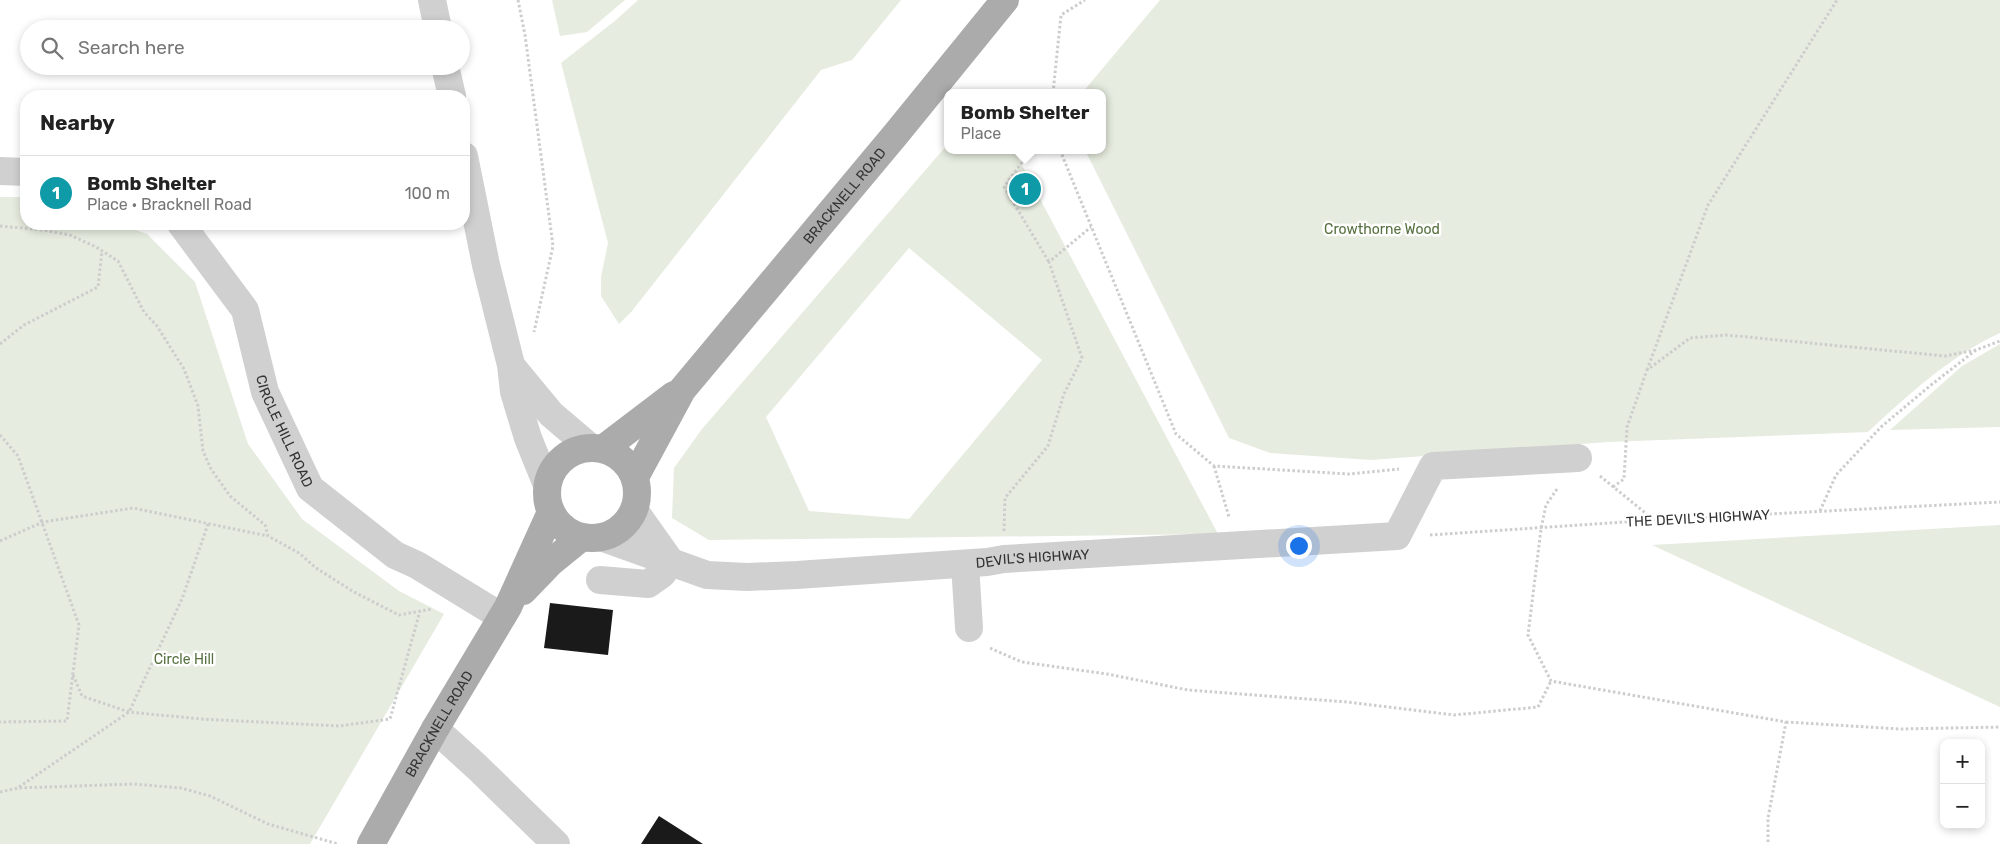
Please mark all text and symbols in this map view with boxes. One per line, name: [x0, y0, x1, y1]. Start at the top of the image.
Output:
search box: [20, 20, 470, 75]
icon: search: [38, 34, 66, 62]
text: Search here: [78, 36, 185, 59]
popup: [944, 89, 1106, 154]
text: Bomb Shelter: [961, 101, 1089, 124]
text: Nearby: [40, 110, 115, 135]
text: Place: [961, 124, 1001, 143]
street label: BRACKNELL ROAD: [800, 145, 890, 248]
pin: 1: [1009, 170, 1041, 208]
text: Bomb Shelter: [87, 172, 216, 195]
text: 1: [52, 184, 60, 203]
text: 100 m: [405, 184, 450, 203]
text: Place · Bracknell Road: [87, 195, 252, 214]
park label: Crowthorne Wood: [1324, 221, 1440, 238]
street label: CIRCLE HILL ROAD: [252, 373, 316, 490]
street label: THE DEVIL'S HIGHWAY: [1626, 506, 1770, 531]
your location: [1286, 533, 1312, 559]
street label: DEVIL'S HIGHWAY: [975, 546, 1090, 572]
park label: Circle Hill: [154, 651, 214, 668]
street label: BRACKNELL ROAD: [402, 668, 477, 780]
map controls: [1940, 739, 1985, 829]
button: +: [1940, 739, 1985, 784]
button: −: [1940, 784, 1985, 829]

